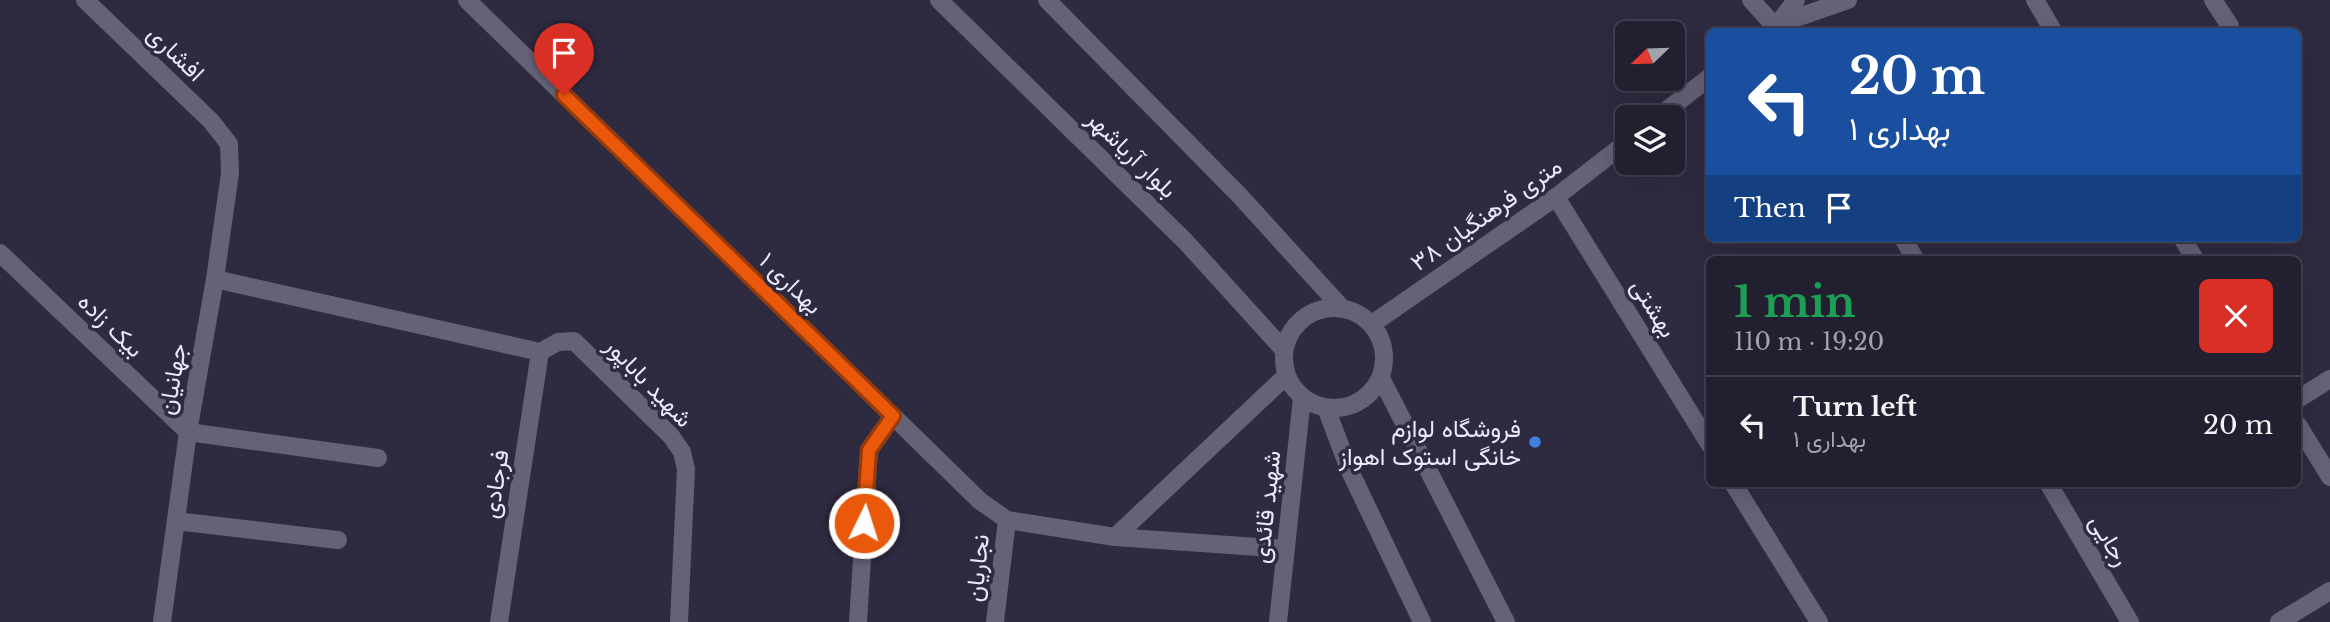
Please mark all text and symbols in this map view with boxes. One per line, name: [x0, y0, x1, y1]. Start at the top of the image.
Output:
street label: افشاری: [141, 19, 211, 88]
north arrow: [1615, 21, 1685, 91]
map controls: [1615, 21, 1685, 175]
pin: [534, 23, 594, 95]
icon: arrive: [545, 34, 583, 72]
text: 20 m: [1849, 46, 1985, 107]
icon: left: [1734, 56, 1825, 147]
street label: بلوار آریاشهر: [1080, 103, 1183, 205]
button: layers: [1615, 105, 1685, 175]
text: بهداری ۱: [1849, 109, 1951, 149]
street label: ۳۸ متری فرهنگیان: [1405, 151, 1568, 278]
icon: arrive: [1820, 189, 1858, 227]
text: Then: [1734, 192, 1806, 224]
street label: بهداری ۱: [753, 246, 829, 321]
street label: بهشتی: [1624, 273, 1683, 343]
text: 1 min: [1734, 276, 1856, 328]
button: close: [2199, 279, 2273, 353]
street label: بیک زاده: [71, 287, 150, 364]
text: 110 m · 19:20: [1734, 328, 1884, 356]
street label: شهید باباپور: [597, 330, 699, 434]
street label: جهانیان: [151, 341, 194, 417]
text: Turn left: [1793, 391, 1917, 423]
icon: left: [1734, 406, 1772, 444]
text: 20 m: [2203, 409, 2273, 441]
place label: فروشگاه لوازم خانگی استوک اهواز: [1338, 414, 1521, 472]
text: بهداری ۱: [1793, 425, 1866, 453]
marker: فروشگاه لوازم خانگی استوک اهواز: [1527, 434, 1543, 450]
street label: فرجادی: [475, 448, 516, 521]
street label: شهید قائدی: [1246, 449, 1287, 565]
position arrow: [827, 486, 901, 560]
street label: رجایی: [2083, 509, 2137, 572]
street label: نجاریان: [959, 533, 996, 603]

